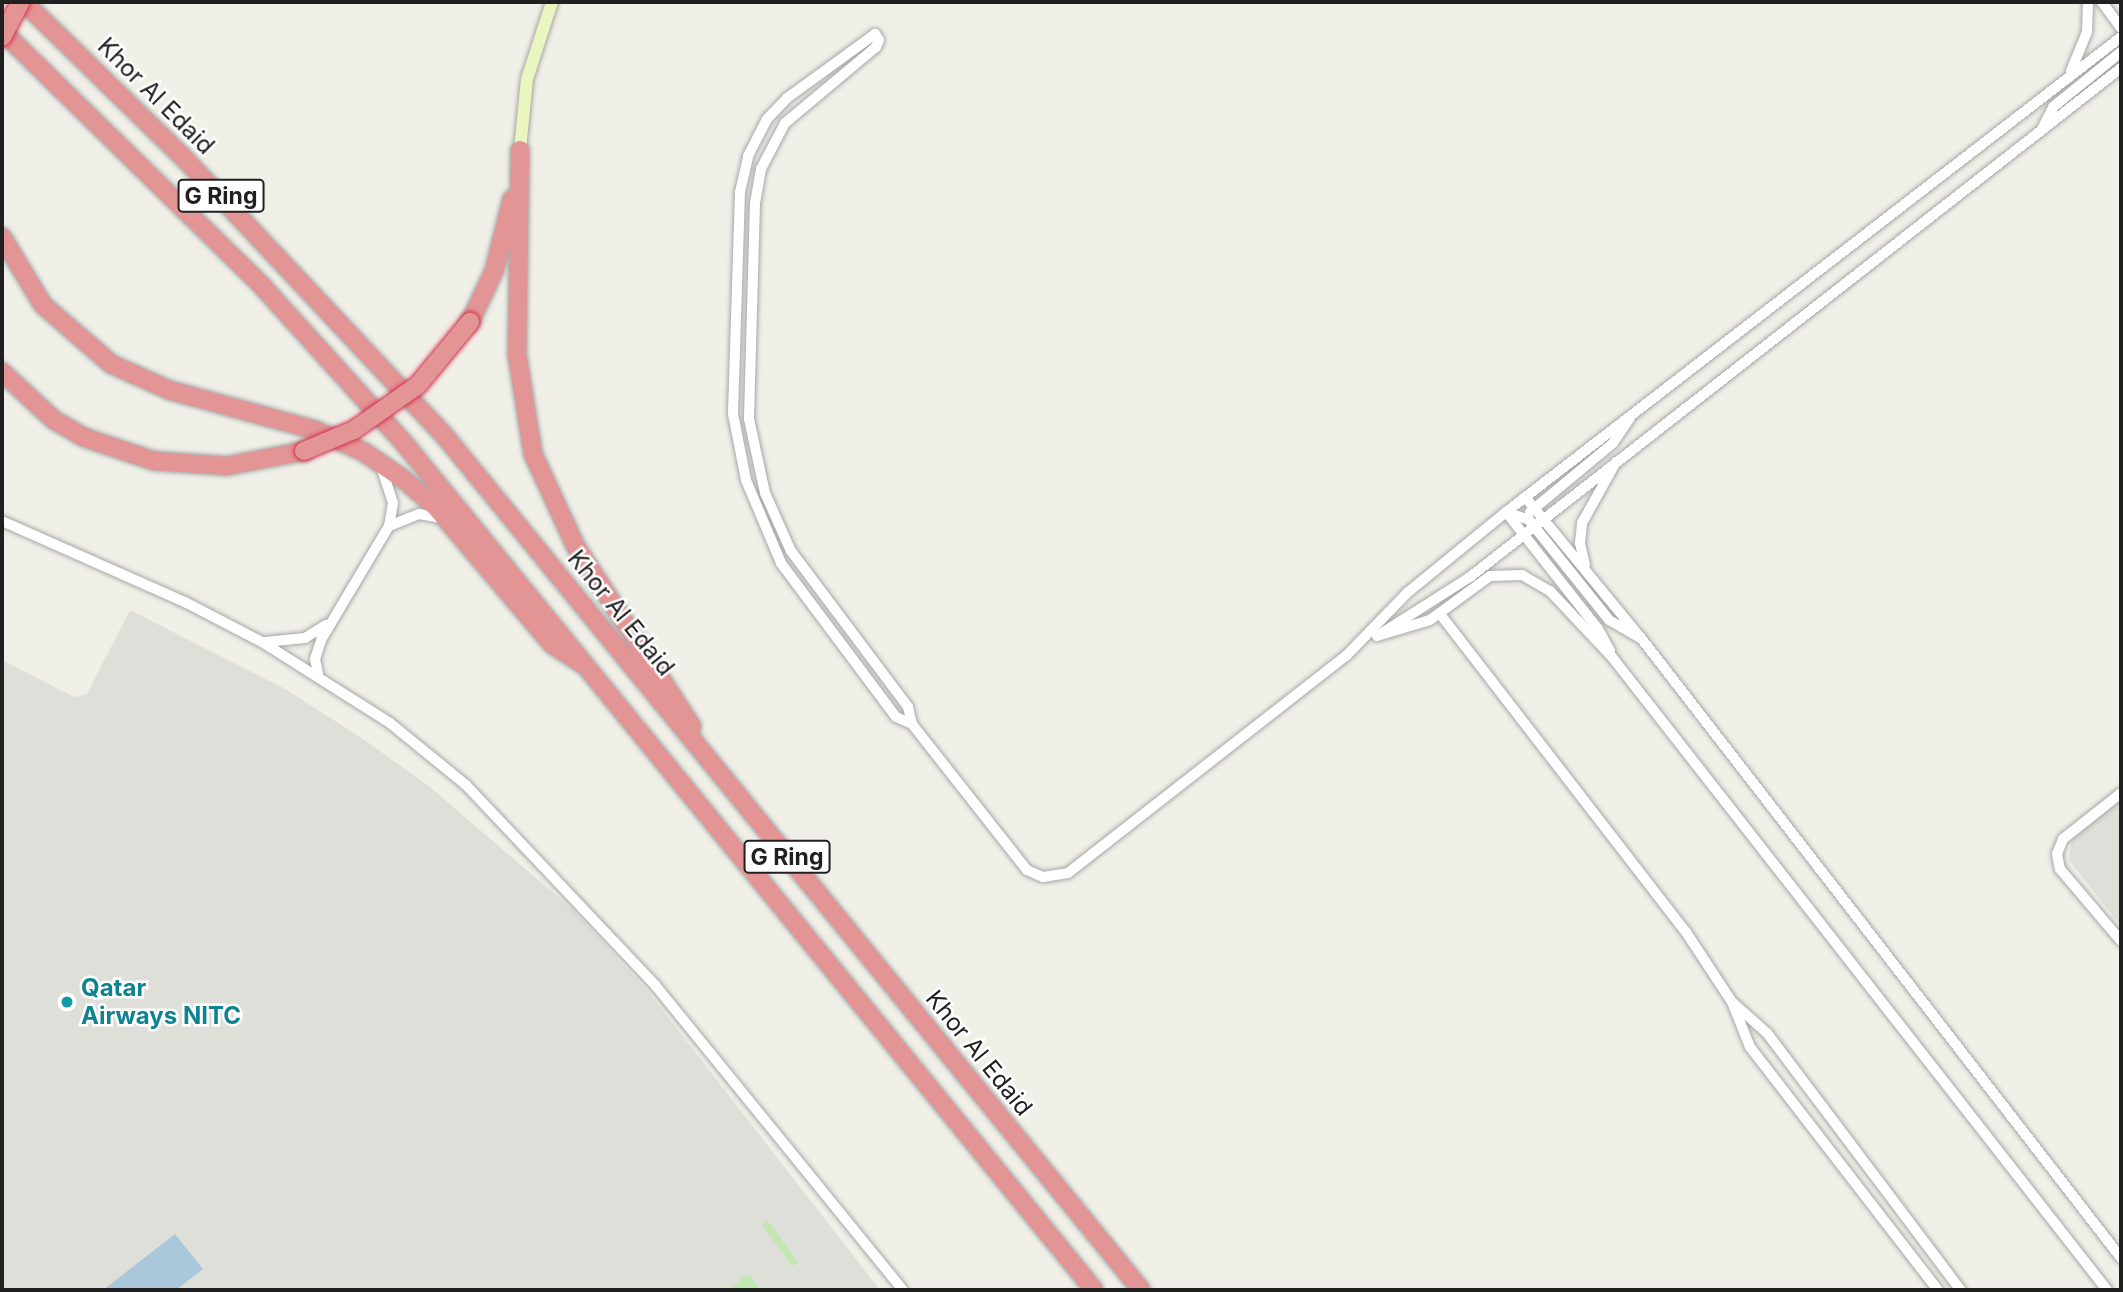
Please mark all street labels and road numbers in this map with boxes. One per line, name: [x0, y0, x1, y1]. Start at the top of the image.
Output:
street label: Khor Al Edaid: [92, 32, 220, 160]
road number: G Ring: [177, 176, 265, 216]
street label: Khor Al Edaid: [562, 545, 680, 681]
road number: G Ring: [743, 838, 831, 876]
street label: Khor Al Edaid: [920, 985, 1038, 1121]

